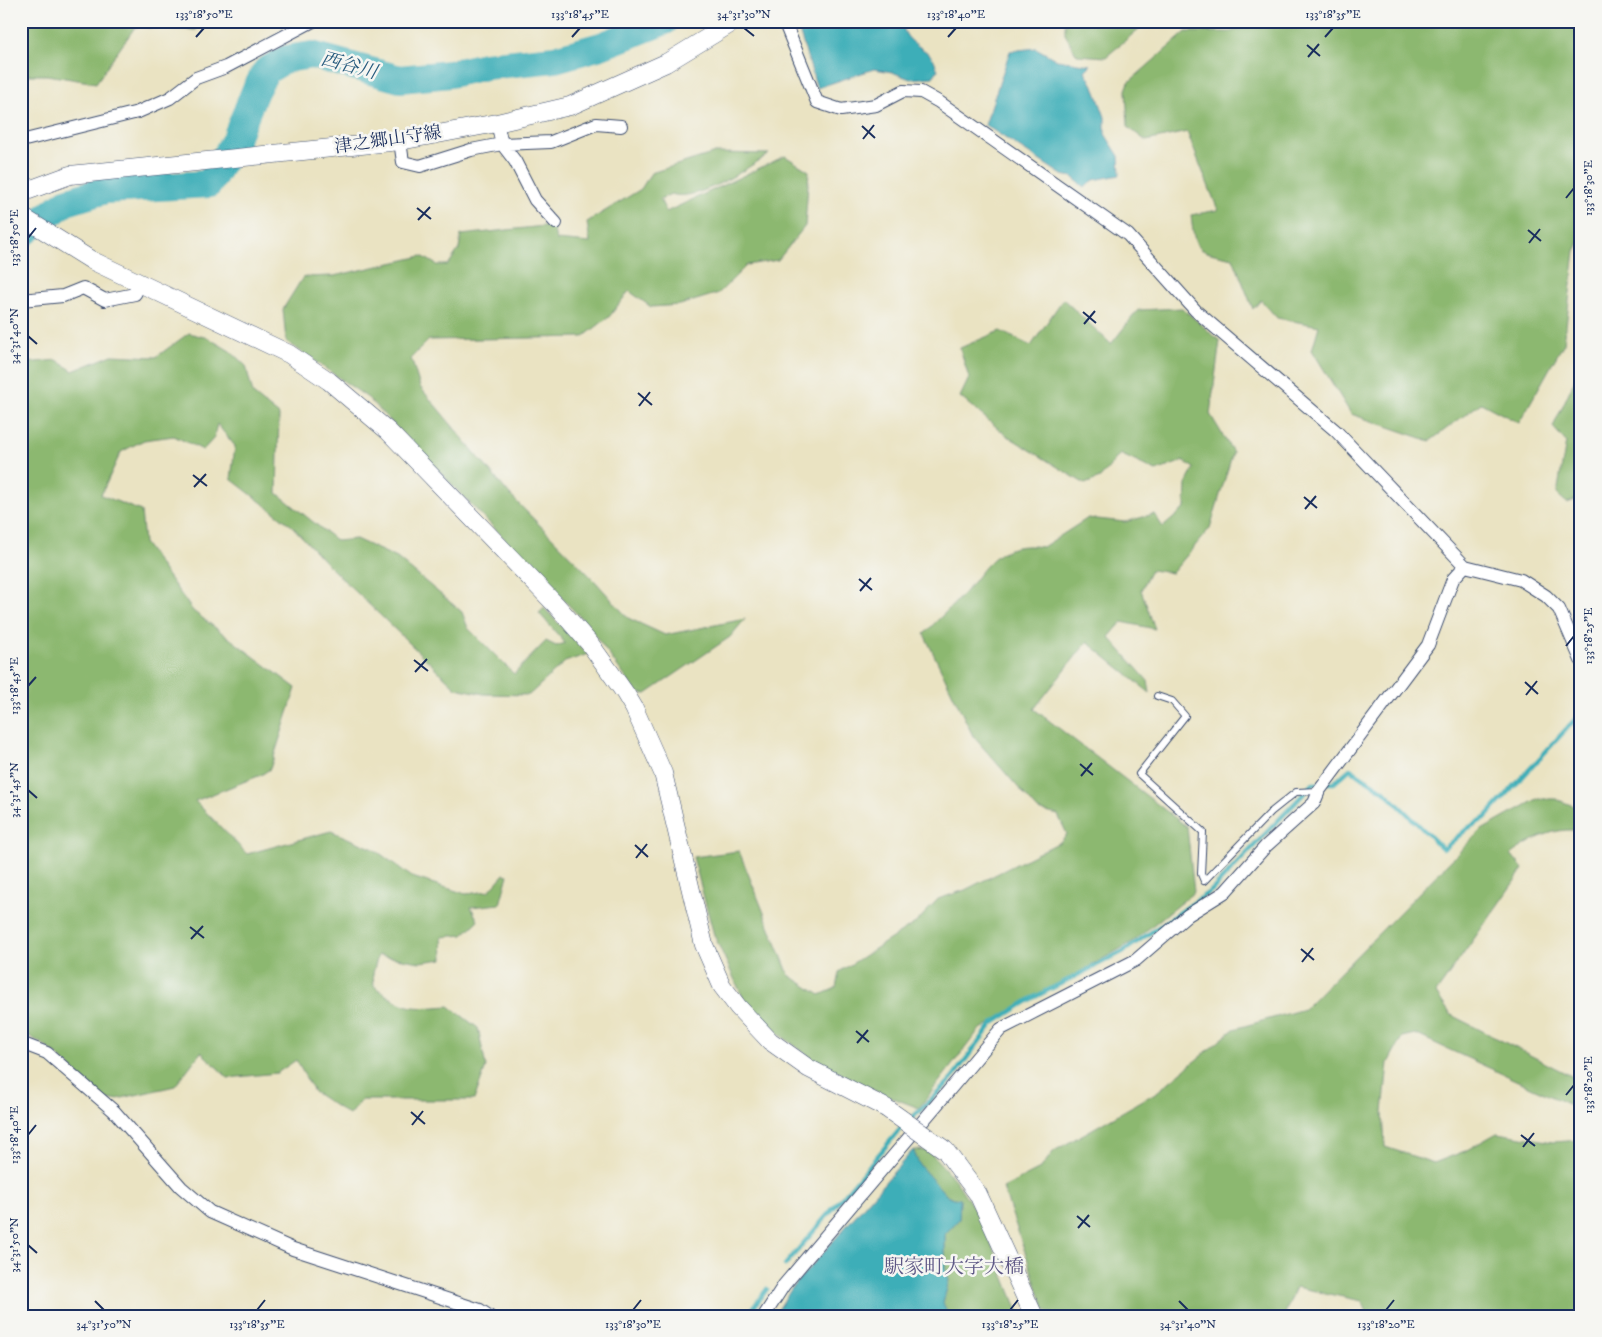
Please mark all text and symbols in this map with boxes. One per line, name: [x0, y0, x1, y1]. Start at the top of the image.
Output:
text: 133°18'50"E: [175, 7, 233, 22]
text: 133°18'45"E: [551, 7, 609, 22]
text: 34°31'30"N: [717, 7, 771, 22]
text: 133°18'40"E: [927, 7, 986, 22]
text: 133°18'35"E: [1305, 7, 1361, 22]
water label: 西谷川: [318, 48, 381, 85]
street label: 津之郷山守線: [333, 122, 443, 158]
text: 133°18'30"E: [1581, 159, 1596, 216]
text: 133°18'50"E: [7, 209, 22, 267]
text: 34°31'40"N: [7, 308, 22, 364]
text: 133°18'25"E: [1581, 607, 1596, 664]
text: 133°18'45"E: [7, 657, 22, 715]
text: 34°31'45"N: [7, 762, 22, 818]
text: 133°18'20"E: [1581, 1056, 1596, 1114]
text: 133°18'40"E: [7, 1105, 22, 1164]
text: 34°31'50"N: [7, 1217, 22, 1273]
district label: 駅家町大字大橋: [884, 1255, 1024, 1280]
text: 34°31'50"N: [76, 1317, 132, 1332]
text: 133°18'35"E: [229, 1317, 285, 1332]
text: 133°18'30"E: [605, 1317, 662, 1332]
text: 133°18'25"E: [982, 1317, 1039, 1332]
text: 34°31'40"N: [1160, 1317, 1216, 1332]
text: 133°18'20"E: [1357, 1317, 1415, 1332]

